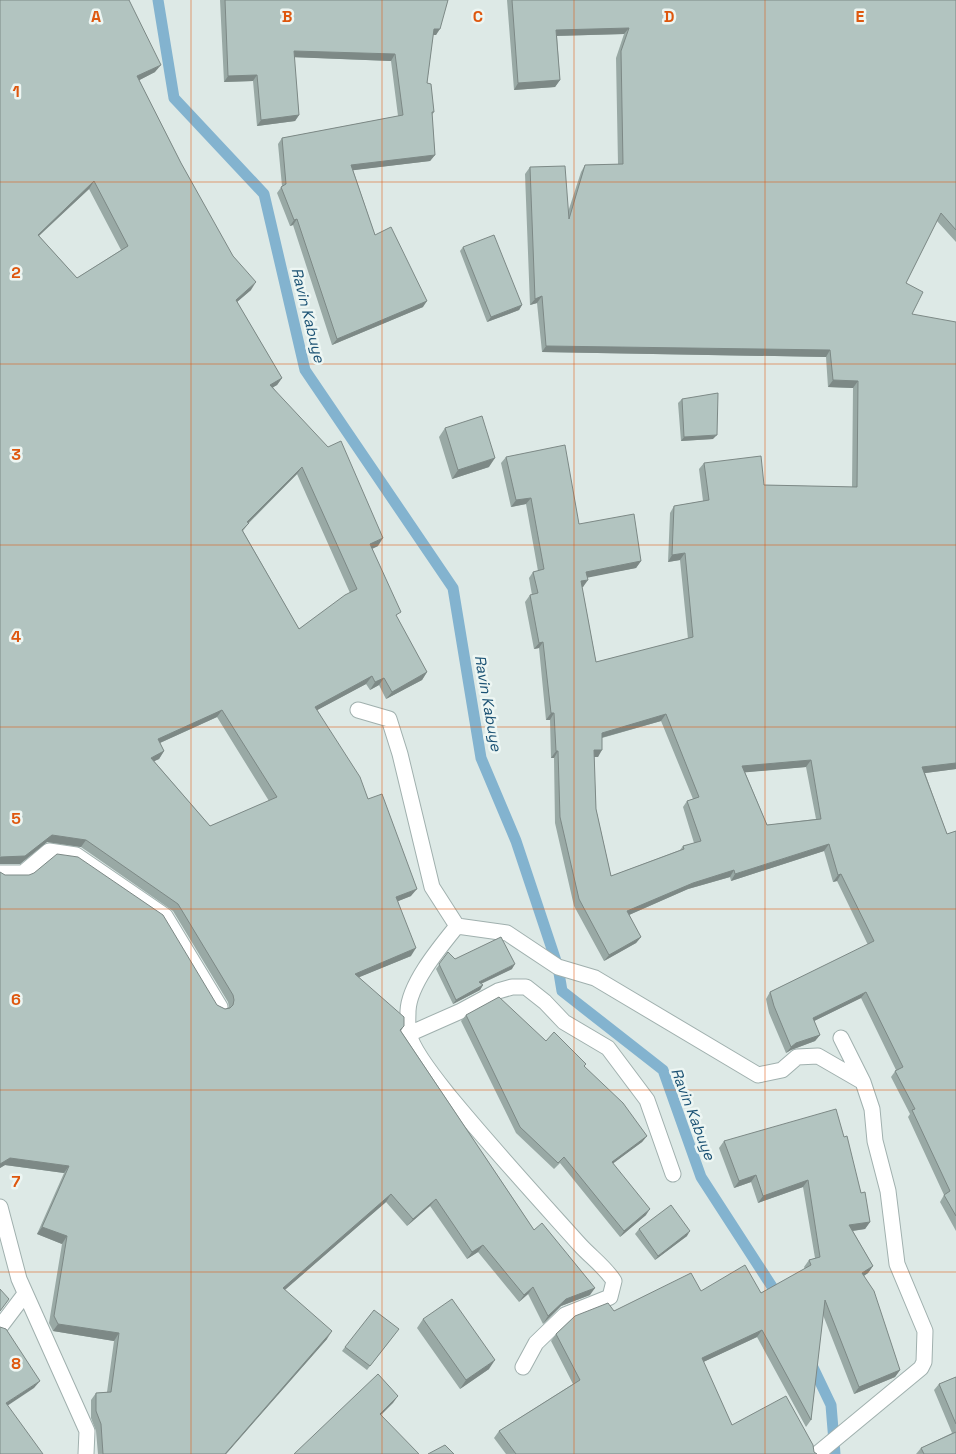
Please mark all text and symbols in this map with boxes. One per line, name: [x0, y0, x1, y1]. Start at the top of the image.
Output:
text: A: [91, 6, 101, 27]
text: B: [282, 6, 292, 27]
text: C: [473, 6, 483, 27]
text: D: [664, 6, 674, 27]
text: E: [856, 6, 865, 27]
text: 1: [12, 81, 20, 102]
text: 2: [11, 262, 21, 283]
water label: Ravin Kabuye: [288, 265, 330, 365]
text: 3: [11, 444, 21, 465]
text: 4: [11, 626, 21, 647]
water label: Ravin Kabuye: [471, 653, 506, 754]
text: 5: [11, 808, 21, 829]
text: 6: [11, 989, 21, 1010]
water label: Ravin Kabuye: [667, 1065, 720, 1164]
text: 7: [12, 1171, 21, 1192]
text: 8: [11, 1353, 21, 1374]

